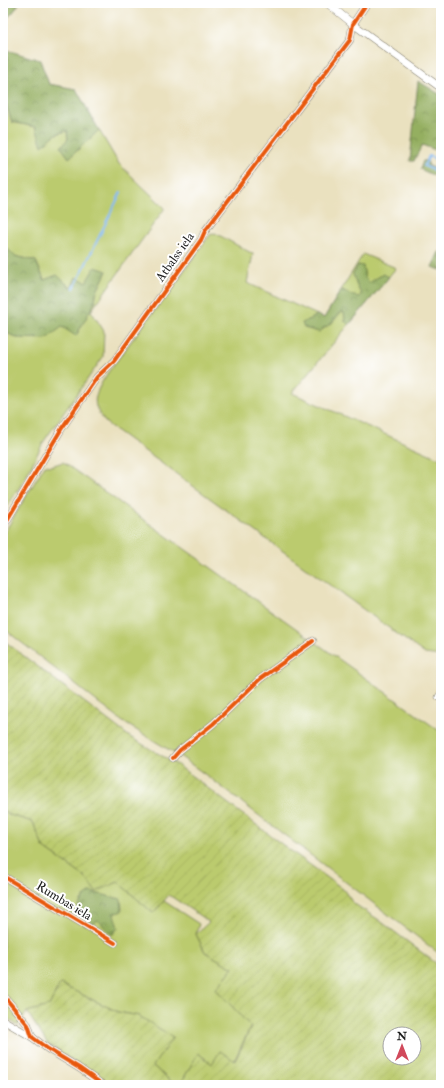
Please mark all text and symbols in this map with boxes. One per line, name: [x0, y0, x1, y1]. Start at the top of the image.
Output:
street label: Atbalss iela: [152, 229, 198, 286]
street label: Rumbas iela: [33, 878, 95, 924]
north arrow: [382, 1026, 422, 1066]
text: N: [396, 1030, 408, 1043]

